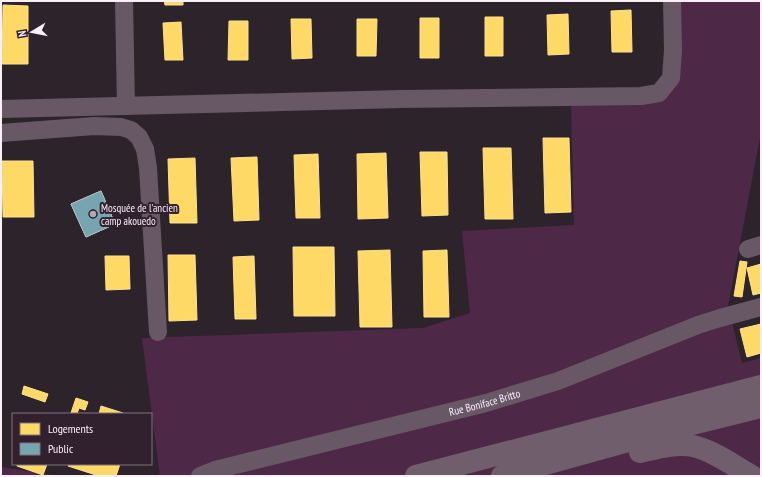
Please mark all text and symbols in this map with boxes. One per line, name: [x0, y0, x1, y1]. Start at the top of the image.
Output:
north arrow: [12, 12, 52, 52]
text: N: [15, 30, 30, 38]
place label: Mosquée de l'ancien camp akouedo: [101, 201, 178, 228]
marker: Mosquée de l'ancien camp akouedo: [88, 209, 98, 219]
street label: Rue Boniface Britto: [447, 386, 522, 419]
legend: [12, 413, 152, 465]
text: Logements: [48, 421, 93, 436]
text: Public: [48, 441, 74, 456]

